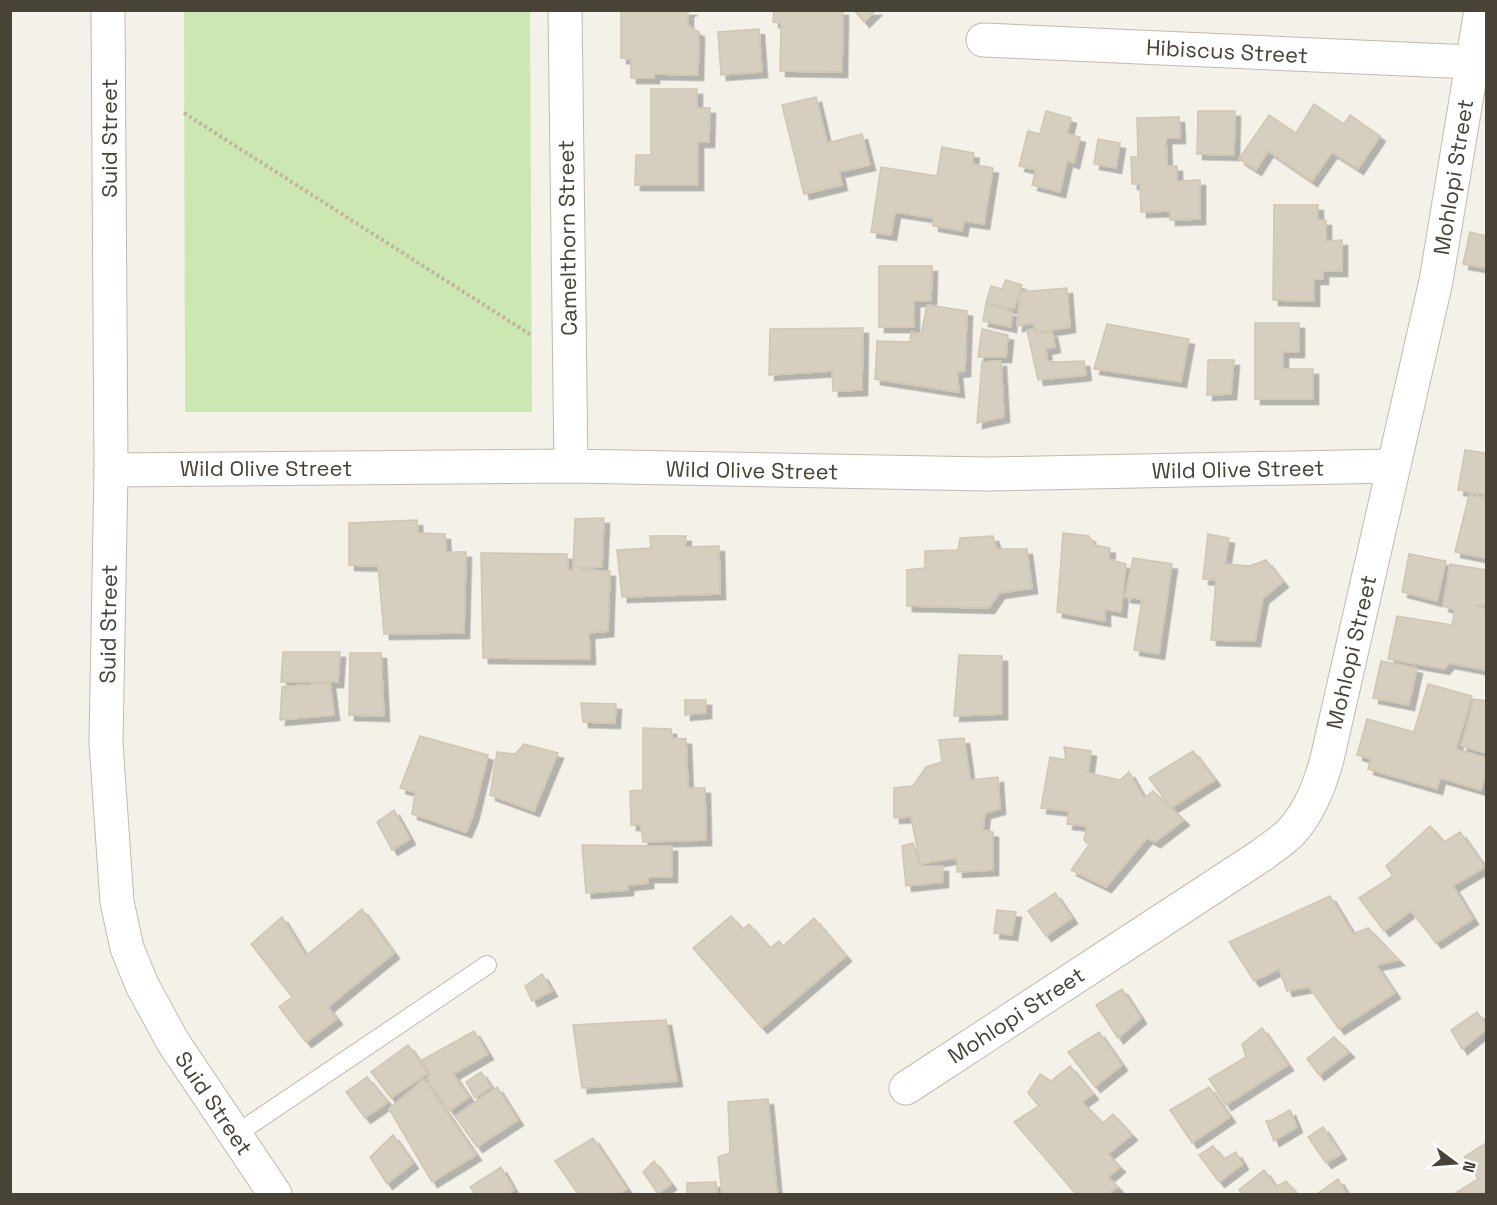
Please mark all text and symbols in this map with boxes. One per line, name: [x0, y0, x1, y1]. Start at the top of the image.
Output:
street label: Hibiscus Street: [1145, 33, 1309, 69]
street label: Suid Street: [95, 78, 123, 198]
street label: Mohlopi Street: [1427, 97, 1479, 257]
street label: Camelthorn Street: [551, 140, 583, 336]
street label: Wild Olive Street: [1151, 453, 1325, 485]
street label: Wild Olive Street: [180, 454, 352, 482]
street label: Wild Olive Street: [665, 454, 839, 486]
street label: Suid Street: [93, 564, 123, 684]
street label: Mohlopi Street: [1320, 572, 1382, 732]
street label: Mohlopi Street: [942, 960, 1090, 1070]
street label: Suid Street: [169, 1046, 259, 1160]
north arrow: [1425, 1133, 1485, 1193]
text: N: [1457, 1159, 1481, 1175]

